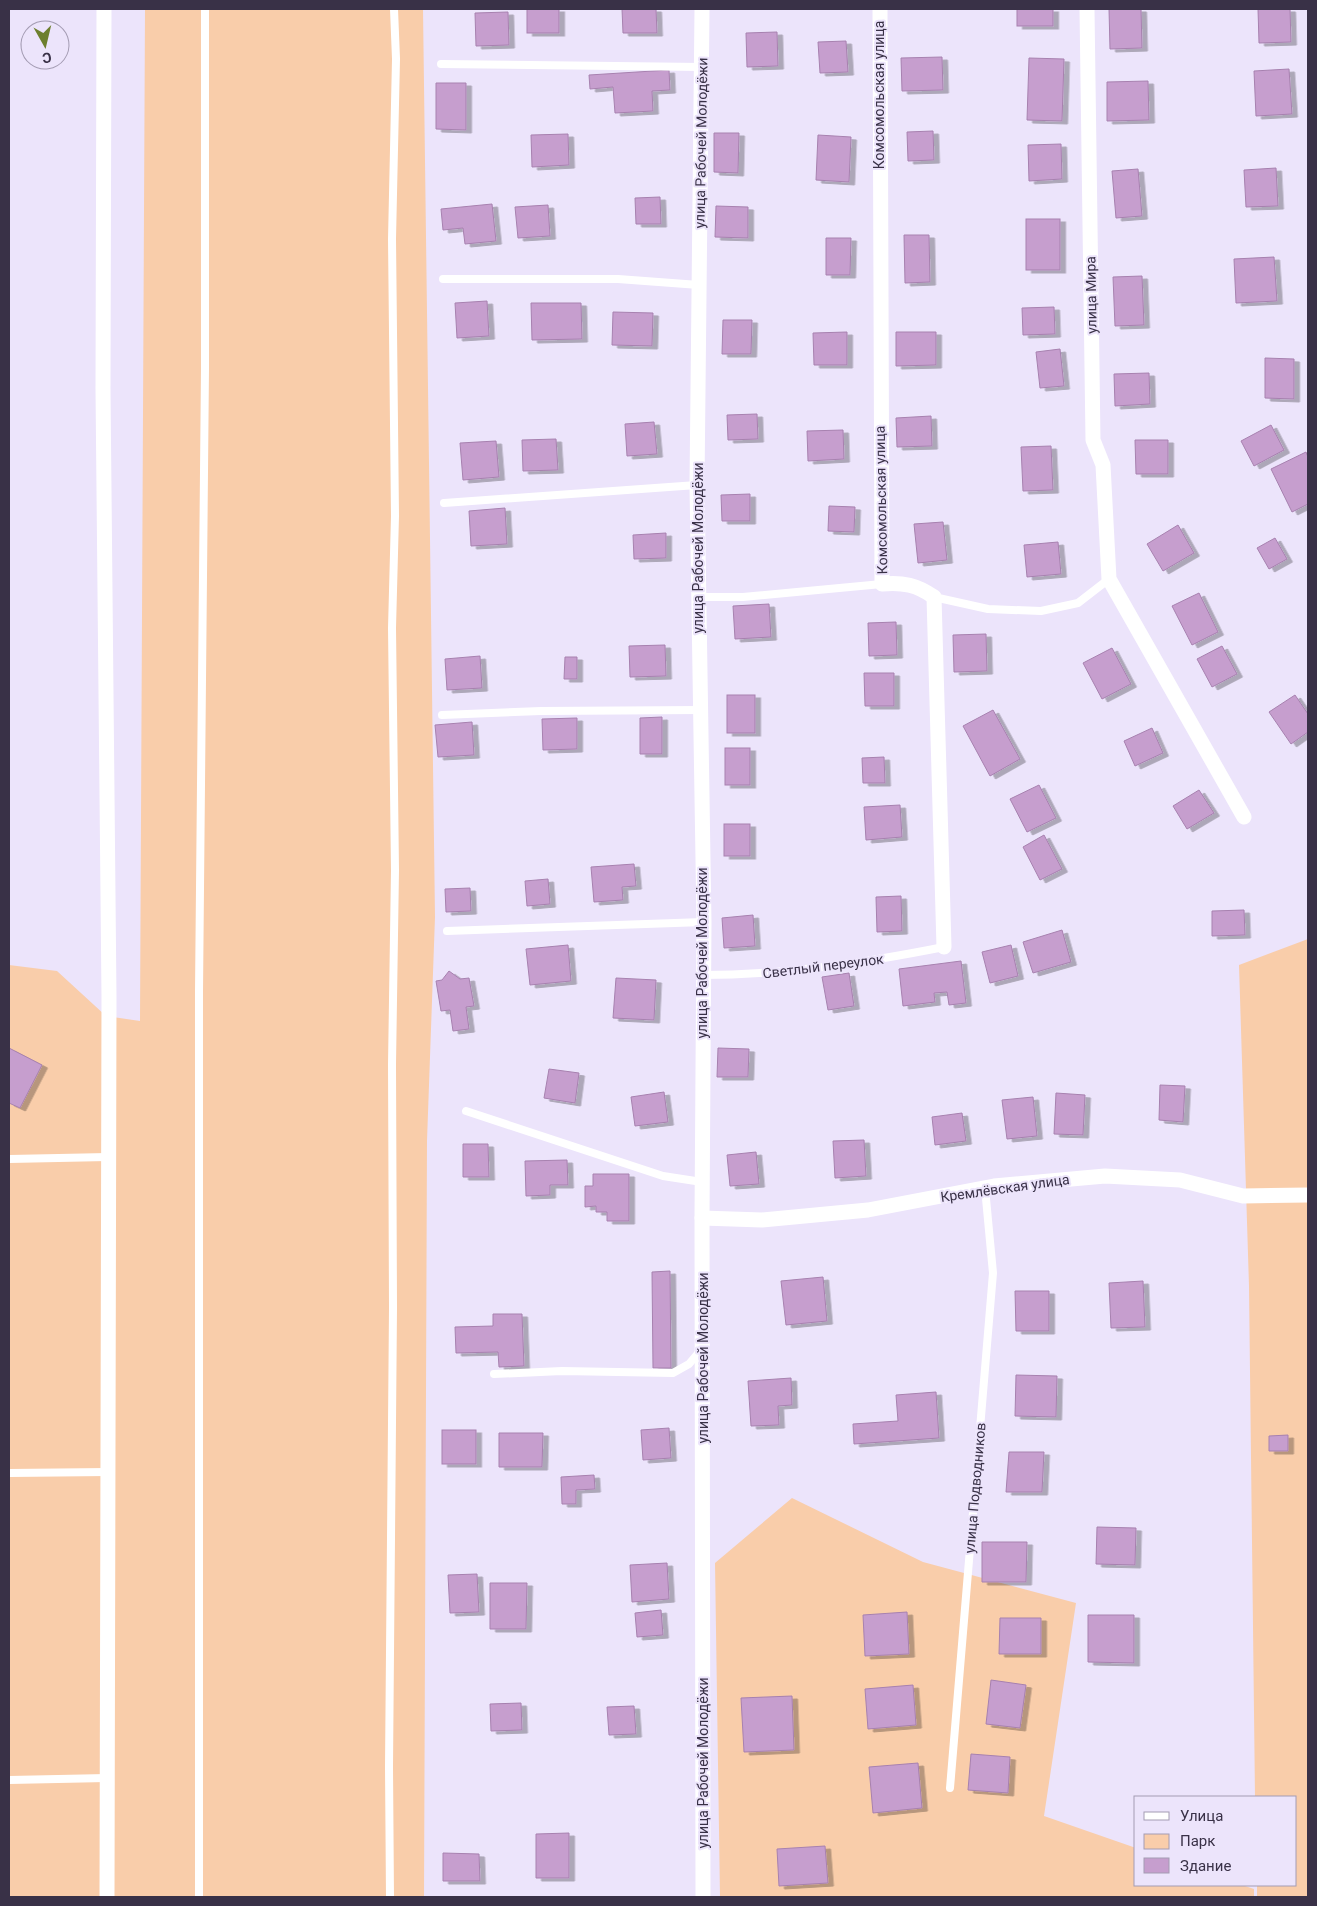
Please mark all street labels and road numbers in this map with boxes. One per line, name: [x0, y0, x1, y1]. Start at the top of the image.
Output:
street label: Комсомольская улица: [871, 21, 887, 169]
street label: улица Рабочей Молодёжи: [692, 57, 710, 229]
street label: улица Мира: [1082, 256, 1100, 334]
street label: Комсомольская улица: [872, 426, 890, 574]
street label: улица Рабочей Молодёжи: [690, 463, 706, 633]
street label: улица Рабочей Молодёжи: [694, 868, 710, 1038]
street label: Светлый переулок: [762, 951, 885, 981]
street label: Кремлёвская улица: [939, 1171, 1071, 1205]
street label: улица Рабочей Молодёжи: [695, 1273, 711, 1443]
street label: улица Подводников: [961, 1422, 989, 1554]
street label: улица Рабочей Молодёжи: [695, 1678, 711, 1848]

